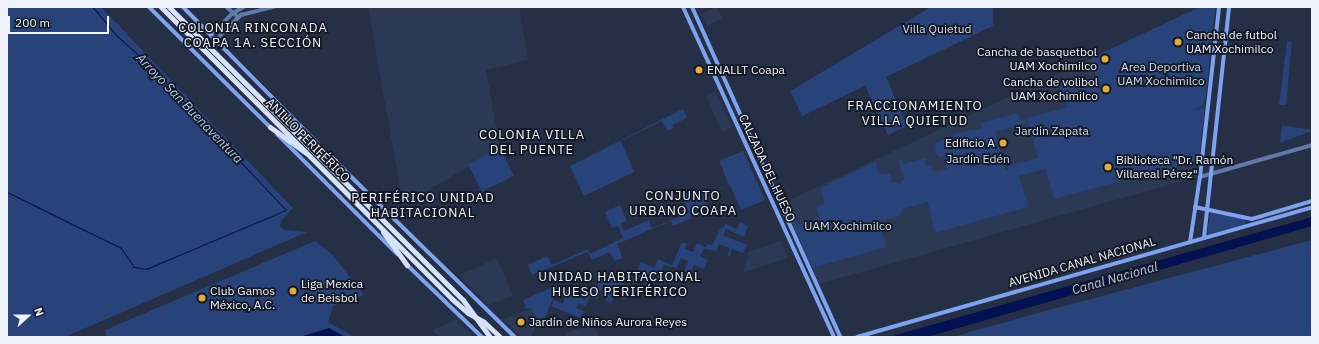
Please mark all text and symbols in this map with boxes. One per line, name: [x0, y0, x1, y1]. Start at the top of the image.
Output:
scale bar: [10, 8, 111, 34]
text: 200 m: [15, 15, 50, 30]
district label: COLONIA RINCONADA COAPA 1A. SECCIÓN: [178, 21, 328, 52]
park label: Villa Quietud: [903, 22, 971, 36]
place label: Cancha de futbol UAM Xochimilco: [1186, 28, 1277, 56]
marker: Cancha de futbol UAM Xochimilco: [1173, 37, 1183, 47]
place label: Cancha de basquetbol UAM Xochimilco: [977, 45, 1097, 73]
water label: Arroyo San Buenaventura: [132, 51, 246, 167]
marker: Cancha de basquetbol UAM Xochimilco: [1100, 54, 1110, 64]
park label: Area Deportiva UAM Xochimilco: [1117, 60, 1205, 88]
place label: ENALLT Coapa: [707, 63, 785, 77]
marker: ENALLT Coapa: [694, 65, 704, 75]
place label: Cancha de volibol UAM Xochimilco: [1003, 75, 1098, 103]
marker: Cancha de volibol UAM Xochimilco: [1101, 84, 1111, 94]
street label: ANILLO PERIFÉRICO: [263, 95, 353, 185]
district label: FRACCIONAMIENTO VILLA QUIETUD: [847, 99, 983, 130]
street label: CALZADA DEL HUESO: [736, 112, 798, 224]
park label: Jardín Zapata: [1015, 124, 1089, 138]
district label: COLONIA VILLA DEL PUENTE: [479, 128, 585, 159]
place label: Edificio A: [945, 136, 995, 150]
marker: Edificio A: [998, 138, 1008, 148]
park label: Jardín Edén: [946, 152, 1010, 166]
place label: Biblioteca "Dr. Ramón Villareal Pérez": [1116, 153, 1233, 181]
marker: Biblioteca "Dr. Ramón Villareal Pérez": [1103, 162, 1113, 172]
district label: CONJUNTO URBANO COAPA: [629, 189, 737, 220]
district label: PERIFÉRICO UNIDAD HABITACIONAL: [351, 191, 495, 222]
park label: UAM Xochimilco: [804, 219, 892, 233]
street label: AVENIDA CANAL NACIONAL: [1007, 234, 1157, 290]
water label: Canal Nacional: [1070, 259, 1160, 299]
district label: UNIDAD HABITACIONAL HUESO PERIFÉRICO: [538, 270, 702, 301]
place label: Liga Mexica de Beisbol: [301, 277, 363, 305]
place label: Club Gamos México, A.C.: [210, 284, 275, 312]
marker: Liga Mexica de Beisbol: [288, 286, 298, 296]
marker: Club Gamos México, A.C.: [197, 293, 207, 303]
north arrow: [8, 296, 48, 336]
text: N: [31, 305, 47, 318]
place label: Jardín de Niños Aurora Reyes: [529, 315, 687, 329]
marker: Jardín de Niños Aurora Reyes: [516, 317, 526, 327]

